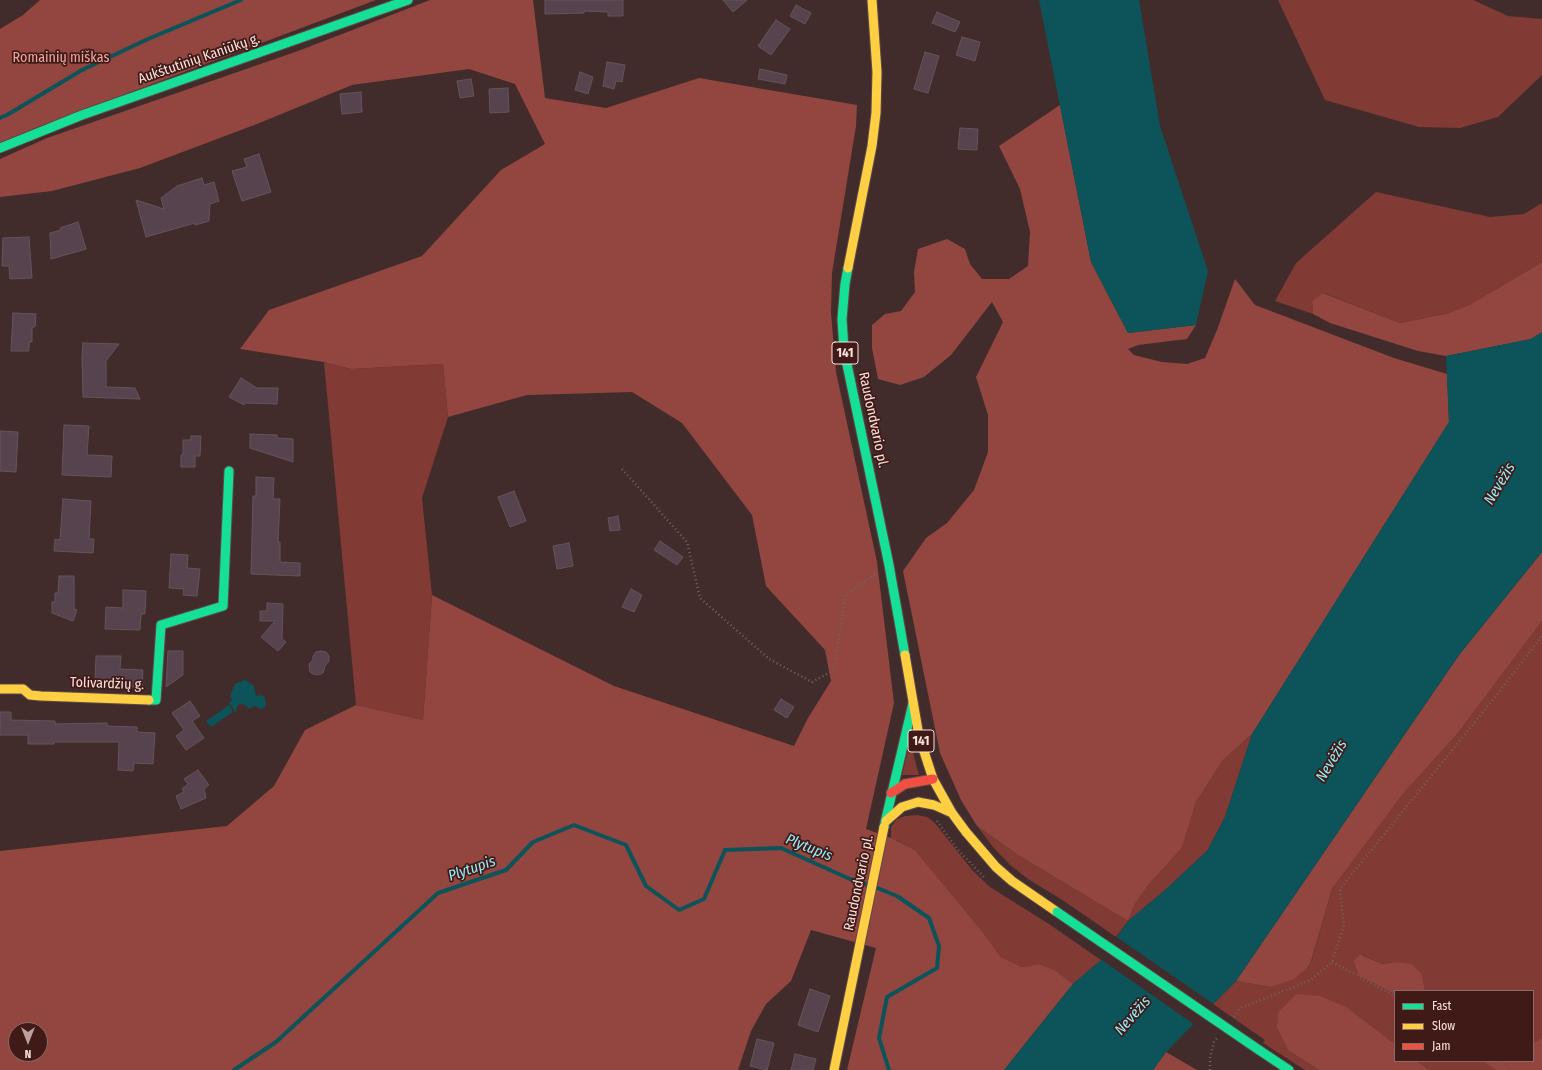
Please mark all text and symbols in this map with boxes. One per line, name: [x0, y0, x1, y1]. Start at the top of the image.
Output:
street label: Aukštutinių Kaniūkų g.: [136, 30, 262, 88]
park label: Romainių miškas: [13, 50, 109, 66]
road number: 141: [832, 342, 858, 364]
street label: Raudondvario pl.: [855, 371, 891, 469]
water label: Nevėžis: [1480, 460, 1520, 508]
street label: Tolivardžių g.: [70, 674, 144, 694]
road number: 141: [908, 730, 934, 752]
water label: Nevėžis: [1312, 737, 1352, 785]
water label: Plytupis: [783, 831, 835, 865]
street label: Raudondvario pl.: [841, 834, 877, 932]
water label: Plytupis: [446, 853, 498, 885]
legend: [1394, 990, 1534, 1062]
water label: Nevėžis: [1111, 993, 1155, 1039]
text: Fast: [1432, 999, 1451, 1013]
text: Slow: [1432, 1019, 1455, 1033]
north arrow: [8, 1022, 48, 1062]
text: Jam: [1432, 1039, 1450, 1053]
text: N: [25, 1047, 31, 1060]

